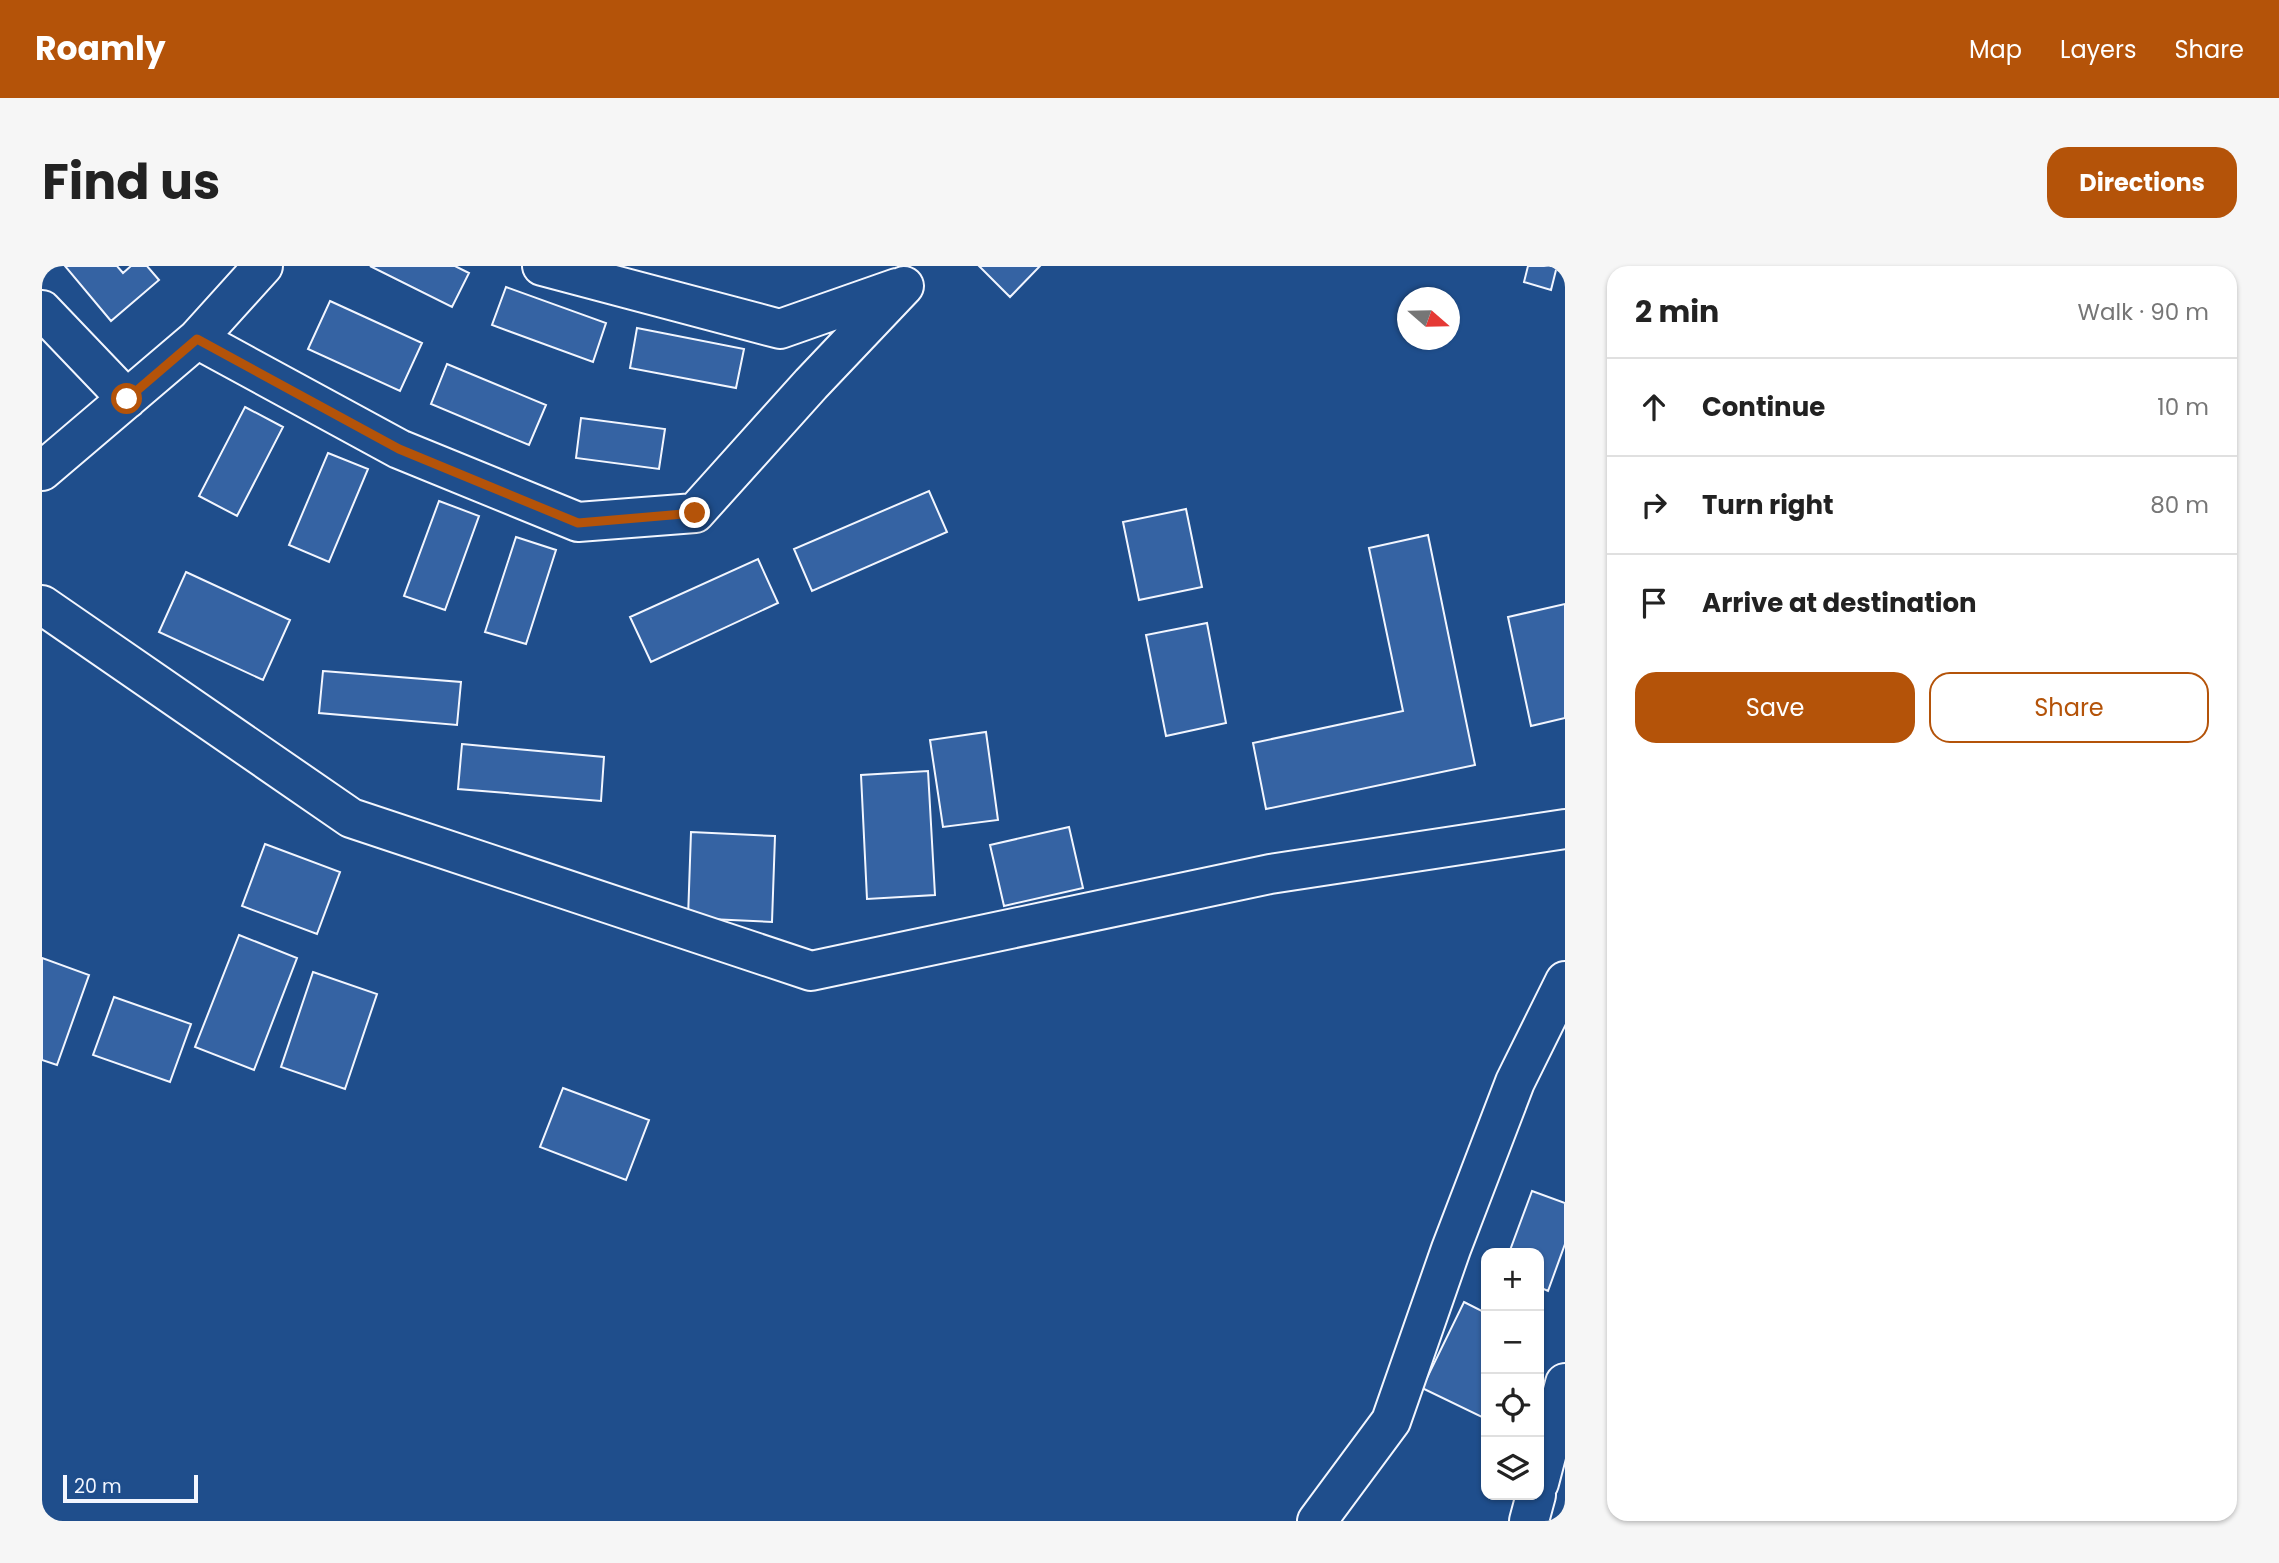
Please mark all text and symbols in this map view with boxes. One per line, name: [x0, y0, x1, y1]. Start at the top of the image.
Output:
text: Roamly: [35, 25, 165, 72]
text: Map: [1969, 33, 2022, 66]
text: Layers: [2060, 33, 2136, 66]
text: Share: [2174, 33, 2244, 66]
button: Directions: [2047, 147, 2237, 218]
text: Find us: [42, 148, 220, 216]
north arrow: [1397, 287, 1460, 350]
text: 2 min: [1635, 290, 1719, 333]
text: Walk · 90 m: [2078, 296, 2209, 328]
route start: [111, 383, 142, 414]
icon: ahead: [1635, 388, 1673, 426]
text: Continue: [1702, 389, 1825, 425]
text: 10 m: [2157, 391, 2209, 423]
icon: right: [1635, 486, 1673, 524]
text: Turn right: [1702, 487, 1834, 523]
text: 80 m: [2150, 489, 2209, 521]
route end: [679, 497, 710, 528]
icon: arrive: [1635, 584, 1673, 622]
text: Arrive at destination: [1702, 585, 1977, 621]
button: Save: [1635, 672, 1915, 743]
button: Share: [1929, 672, 2209, 743]
map controls: [1481, 1248, 1544, 1500]
button: +: [1481, 1248, 1544, 1311]
button: −: [1481, 1311, 1544, 1374]
button: locate: [1481, 1374, 1544, 1437]
button: layers: [1481, 1437, 1544, 1500]
scale bar: [63, 1472, 198, 1504]
text: 20 m: [74, 1473, 122, 1500]

